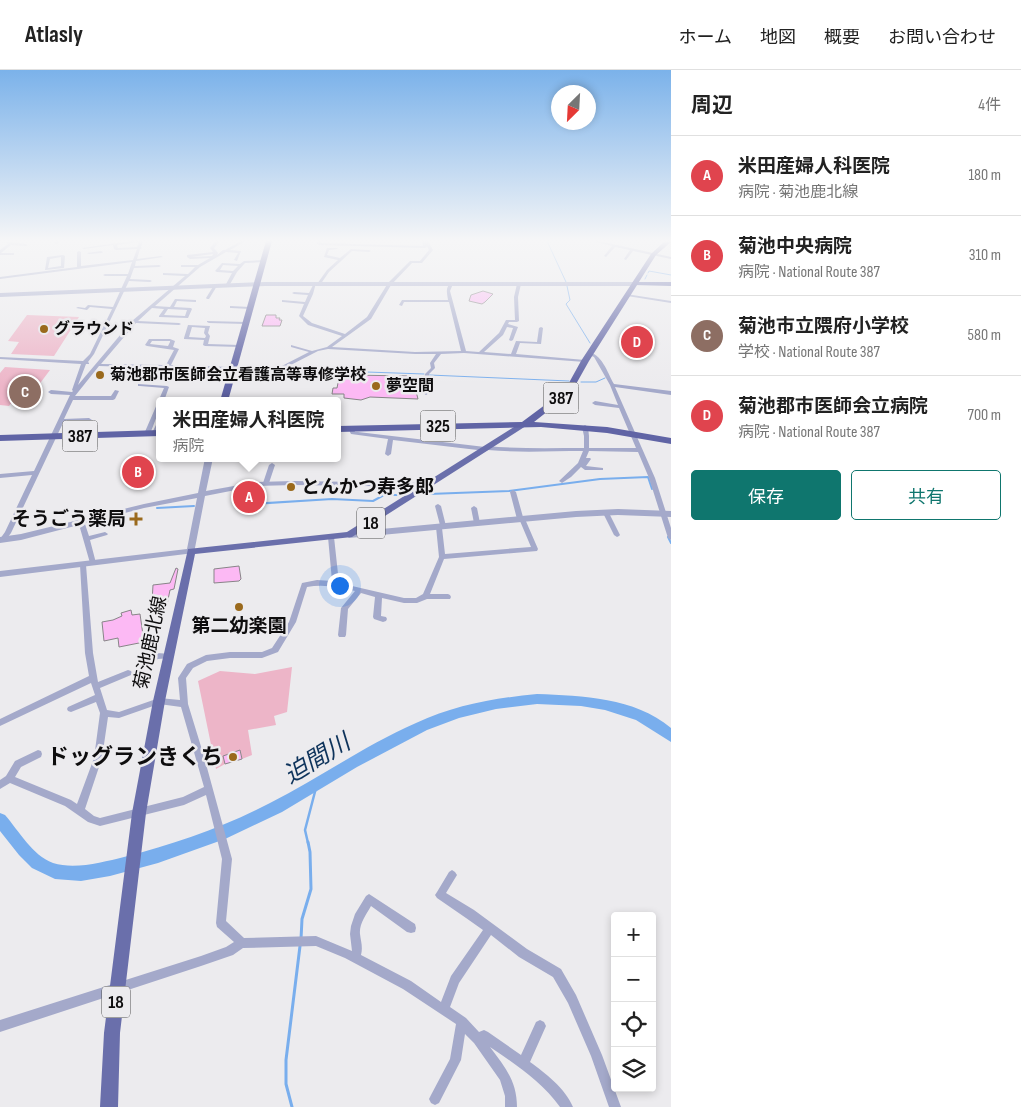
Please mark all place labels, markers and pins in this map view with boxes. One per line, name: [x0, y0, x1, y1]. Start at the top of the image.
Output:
place label: グラウンド: [54, 319, 134, 339]
marker: グラウンド: [38, 323, 50, 335]
pin: D: [621, 323, 653, 361]
place label: 菊池郡市医師会立看護高等専修学校: [110, 366, 366, 385]
marker: 菊池郡市医師会立看護高等専修学校: [94, 369, 106, 381]
pin: C: [9, 373, 41, 411]
place label: 夢空間: [386, 377, 434, 396]
marker: 夢空間: [370, 380, 382, 392]
pin: B: [122, 453, 154, 491]
place label: とんかつ寿多郎: [301, 476, 434, 499]
pin: A: [233, 478, 265, 516]
marker: とんかつ寿多郎: [285, 481, 297, 493]
place label: そうごう薬局: [12, 508, 126, 531]
marker: そうごう薬局: [130, 513, 142, 525]
marker: 第二幼楽園: [233, 601, 245, 613]
place label: 第二幼楽園: [191, 615, 287, 638]
place label: ドッグランきくち: [47, 744, 223, 771]
marker: ドッグランきくち: [227, 751, 239, 763]

